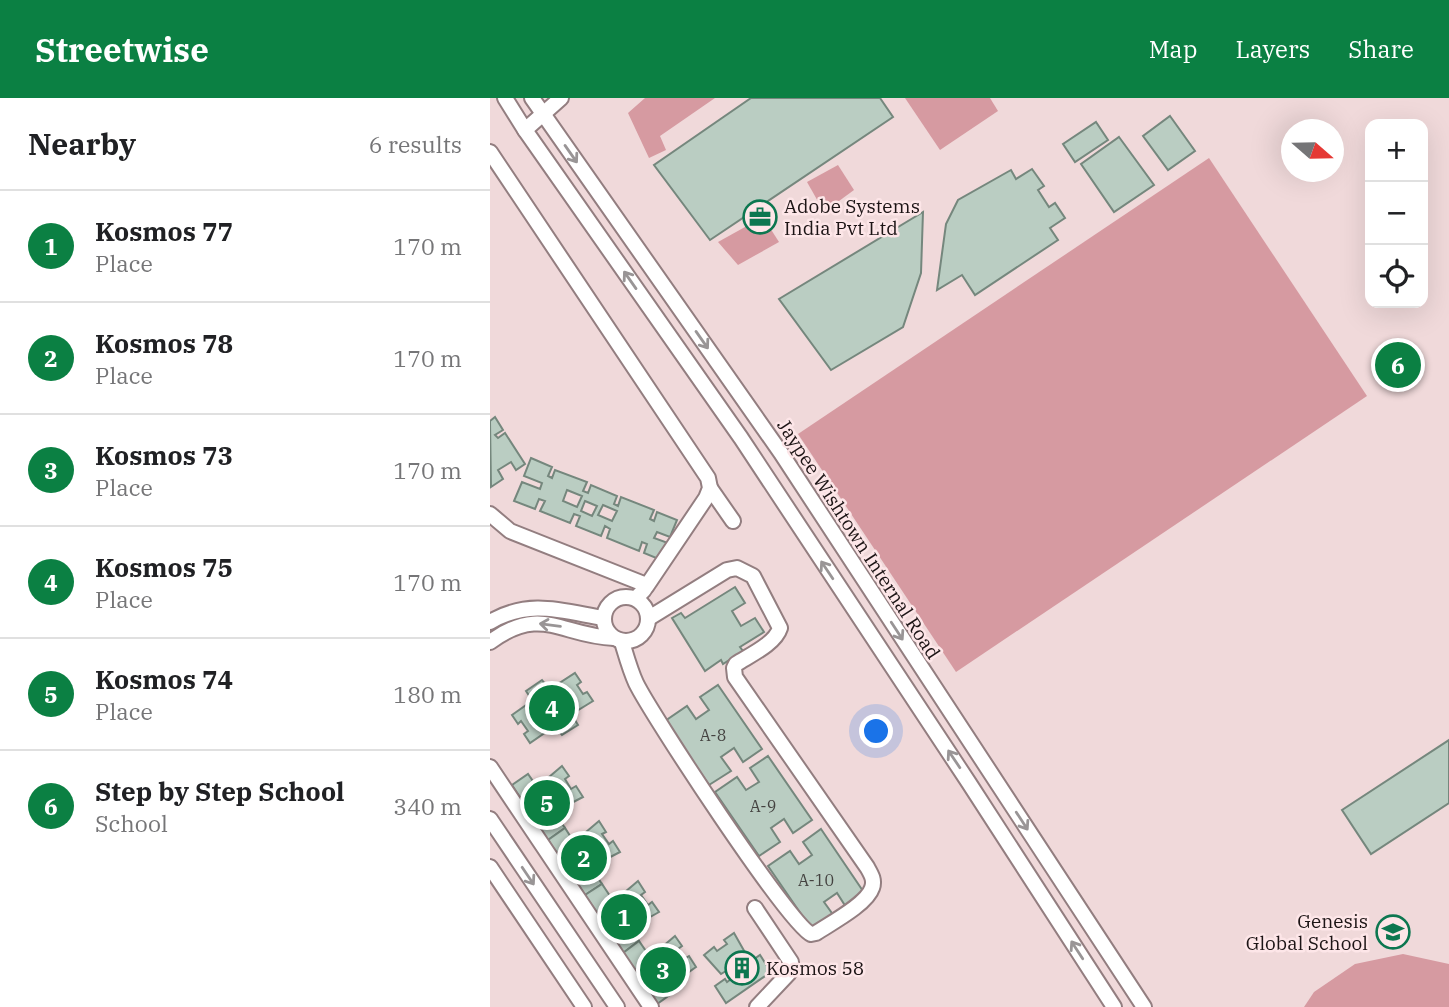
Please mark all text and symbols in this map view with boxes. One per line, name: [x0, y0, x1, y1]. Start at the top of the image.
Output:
text: Streetwise: [35, 28, 209, 71]
text: Map: [1149, 33, 1197, 65]
text: Layers: [1235, 33, 1310, 65]
text: Share: [1348, 33, 1414, 65]
north arrow: [1281, 119, 1344, 182]
map controls: [1365, 119, 1428, 308]
button: +: [1365, 119, 1428, 182]
text: Nearby: [28, 124, 136, 163]
text: 6 results: [369, 129, 462, 159]
one-way arrow: [564, 144, 578, 163]
button: −: [1365, 182, 1428, 245]
place label: Adobe Systems India Pvt Ltd: [784, 194, 920, 240]
office icon: Adobe Systems India Pvt Ltd: [741, 198, 779, 236]
text: Kosmos 77: [95, 214, 233, 248]
text: 1: [44, 231, 58, 261]
text: 170 m: [393, 231, 462, 261]
button: locate: [1365, 245, 1428, 308]
text: Place: [95, 248, 153, 278]
one-way arrow: [623, 271, 637, 290]
text: Kosmos 78: [95, 326, 233, 360]
one-way arrow: [695, 330, 709, 349]
pin: 6: [1375, 339, 1421, 391]
text: 2: [44, 343, 58, 373]
text: 170 m: [393, 343, 462, 373]
text: Place: [95, 360, 153, 390]
street label: Jaypee Wishtown Internal Road: [772, 414, 946, 664]
text: Kosmos 73: [95, 438, 233, 472]
text: 3: [44, 455, 58, 485]
text: 170 m: [393, 455, 462, 485]
text: Place: [95, 472, 153, 502]
text: Kosmos 75: [95, 550, 233, 584]
one-way arrow: [820, 560, 834, 580]
text: 4: [44, 567, 58, 597]
text: 170 m: [393, 567, 462, 597]
text: Place: [95, 584, 153, 614]
one-way arrow: [539, 618, 562, 631]
one-way arrow: [890, 620, 904, 640]
text: Kosmos 74: [95, 662, 233, 696]
text: 5: [44, 679, 58, 709]
text: 180 m: [393, 679, 462, 709]
pin: 4: [529, 682, 575, 734]
text: Place: [95, 696, 153, 726]
your location: [859, 714, 893, 748]
house number: A-8: [700, 725, 726, 745]
one-way arrow: [946, 750, 961, 769]
text: Step by Step School: [95, 774, 345, 808]
pin: 5: [524, 777, 570, 829]
text: 6: [44, 791, 58, 821]
text: 340 m: [393, 791, 462, 821]
house number: A-9: [750, 796, 776, 816]
text: School: [95, 808, 168, 838]
one-way arrow: [1015, 811, 1029, 830]
pin: 2: [561, 832, 607, 884]
one-way arrow: [521, 865, 535, 885]
house number: A-10: [798, 870, 834, 890]
pin: 1: [601, 891, 647, 943]
place label: Genesis Global School: [1246, 909, 1368, 955]
school or university icon: Genesis Global School: [1374, 913, 1412, 951]
one-way arrow: [1070, 940, 1084, 960]
pin: 3: [640, 944, 686, 996]
building icon: Kosmos 58: [723, 949, 761, 987]
place label: Kosmos 58: [766, 956, 864, 980]

